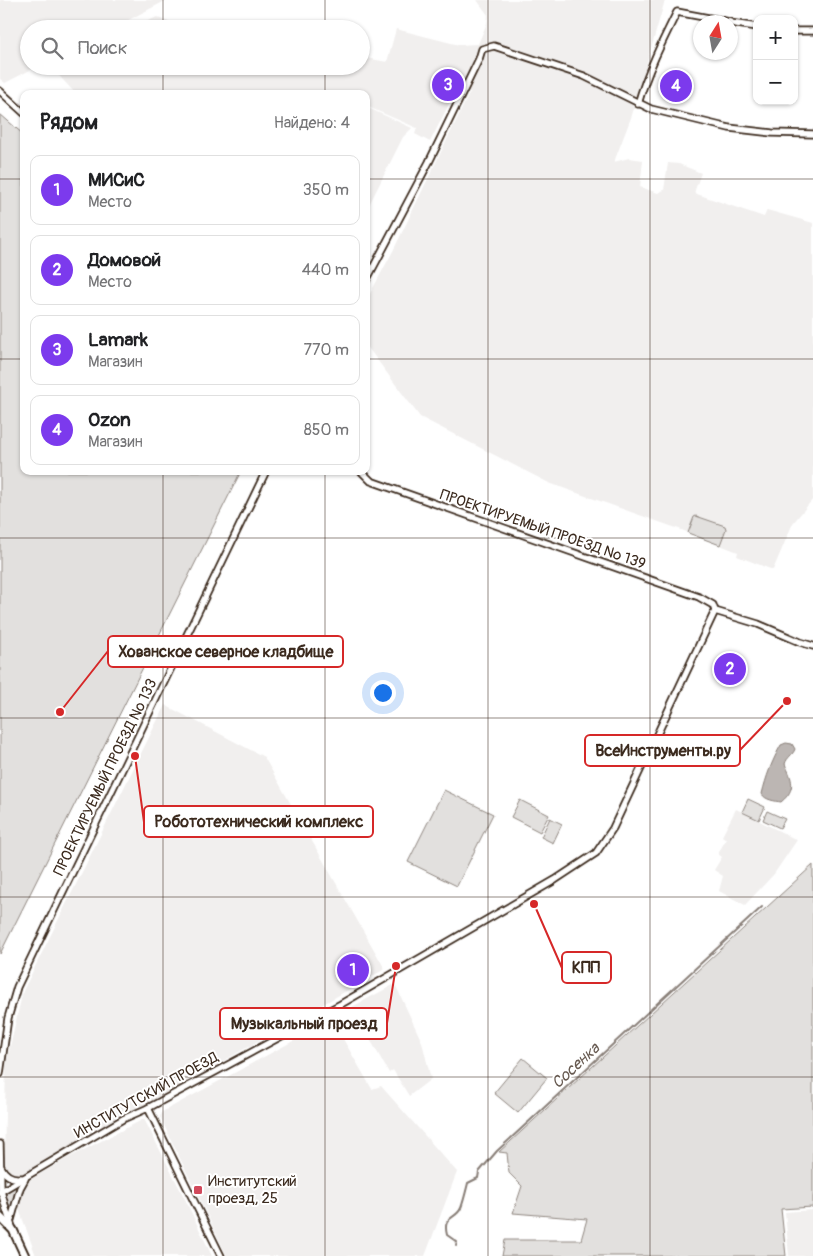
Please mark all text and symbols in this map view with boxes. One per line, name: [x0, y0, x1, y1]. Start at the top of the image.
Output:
north arrow: [693, 15, 738, 60]
map controls: [753, 15, 798, 105]
button: +: [753, 15, 798, 60]
search box: [20, 20, 370, 75]
icon: search: [38, 34, 66, 62]
text: Поиск: [78, 36, 128, 60]
button: −: [753, 60, 798, 105]
pin: 3: [432, 66, 464, 104]
pin: 4: [660, 67, 692, 105]
text: Рядом: [40, 109, 98, 136]
text: Найдено: 4: [274, 113, 350, 133]
text: МИСиС: [88, 168, 145, 192]
text: 1: [54, 180, 60, 200]
text: 350 m: [303, 180, 349, 200]
text: Место: [88, 192, 132, 212]
text: Домовой: [88, 248, 161, 272]
text: 2: [53, 260, 61, 280]
text: 440 m: [302, 260, 349, 280]
text: Место: [88, 272, 132, 292]
text: Lamark: [88, 328, 148, 352]
text: 3: [53, 340, 61, 360]
text: 770 m: [303, 340, 349, 360]
text: Магазин: [88, 352, 143, 372]
text: Ozon: [88, 408, 131, 432]
text: 4: [52, 420, 62, 440]
text: 850 m: [304, 420, 349, 440]
text: Магазин: [88, 432, 143, 452]
street label: ПРОЕКТИРУЕМЫЙ ПРОЕЗД № 139: [437, 485, 648, 574]
callout: Хованское северное кладбище: [108, 636, 343, 667]
text: Хованское северное кладбище: [119, 642, 335, 662]
pin: 2: [714, 650, 746, 688]
street label: ПРОЕКТИРУЕМЫЙ ПРОЕЗД № 133: [49, 676, 162, 879]
your location: [370, 680, 396, 706]
callout: ВсеИнструменты.ру: [585, 735, 740, 766]
text: ВсеИнструменты.ру: [595, 741, 731, 761]
callout: Робототехнический комплекс: [144, 806, 373, 837]
text: Робототехнический комплекс: [155, 812, 363, 832]
pin: 1: [337, 951, 369, 989]
callout: КПП: [562, 952, 611, 983]
text: КПП: [572, 958, 601, 978]
callout: Музыкальный проезд: [220, 1008, 387, 1039]
text: Музыкальный проезд: [231, 1014, 378, 1034]
water label: Сосенка: [548, 1038, 605, 1093]
street label: ИНСТИТУТСКИЙ ПРОЕЗД: [71, 1047, 222, 1143]
place label: Институтский проезд, 25: [208, 1172, 297, 1208]
marker: Институтский проезд, 25: [192, 1184, 204, 1196]

